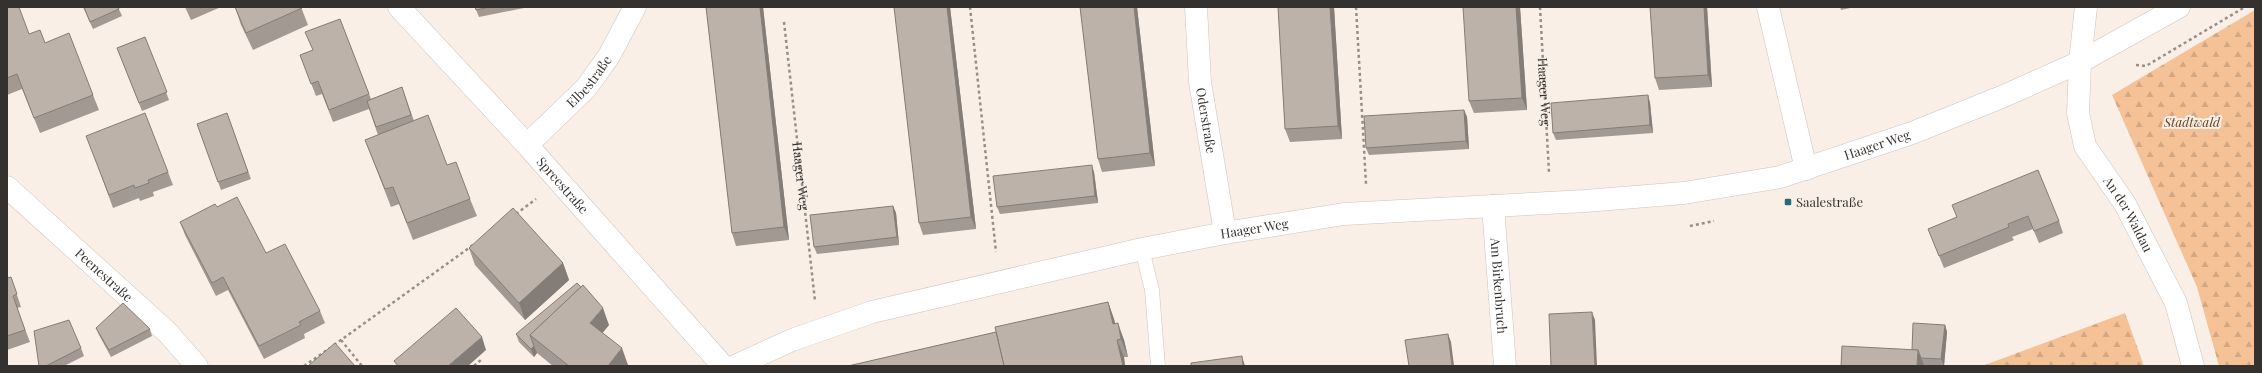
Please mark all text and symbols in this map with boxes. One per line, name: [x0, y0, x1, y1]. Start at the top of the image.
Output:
street label: Elbestraße: [562, 51, 615, 111]
street label: Haager Weg: [1535, 57, 1555, 127]
street label: Oderstraße: [1193, 86, 1221, 155]
park label: Stadtwald: [2163, 113, 2221, 130]
street label: Haager Weg: [1842, 125, 1912, 163]
street label: Haager Weg: [789, 141, 814, 211]
street label: Spreestraße: [533, 153, 593, 217]
street label: An der Waldau: [2100, 172, 2157, 255]
place label: Saalestraße: [1796, 193, 1863, 210]
marker: Saalestraße: [1783, 197, 1793, 207]
street label: Haager Weg: [1219, 214, 1290, 242]
street label: Am Birkenbruch: [1487, 236, 1512, 335]
street label: Peenestraße: [72, 244, 137, 305]

